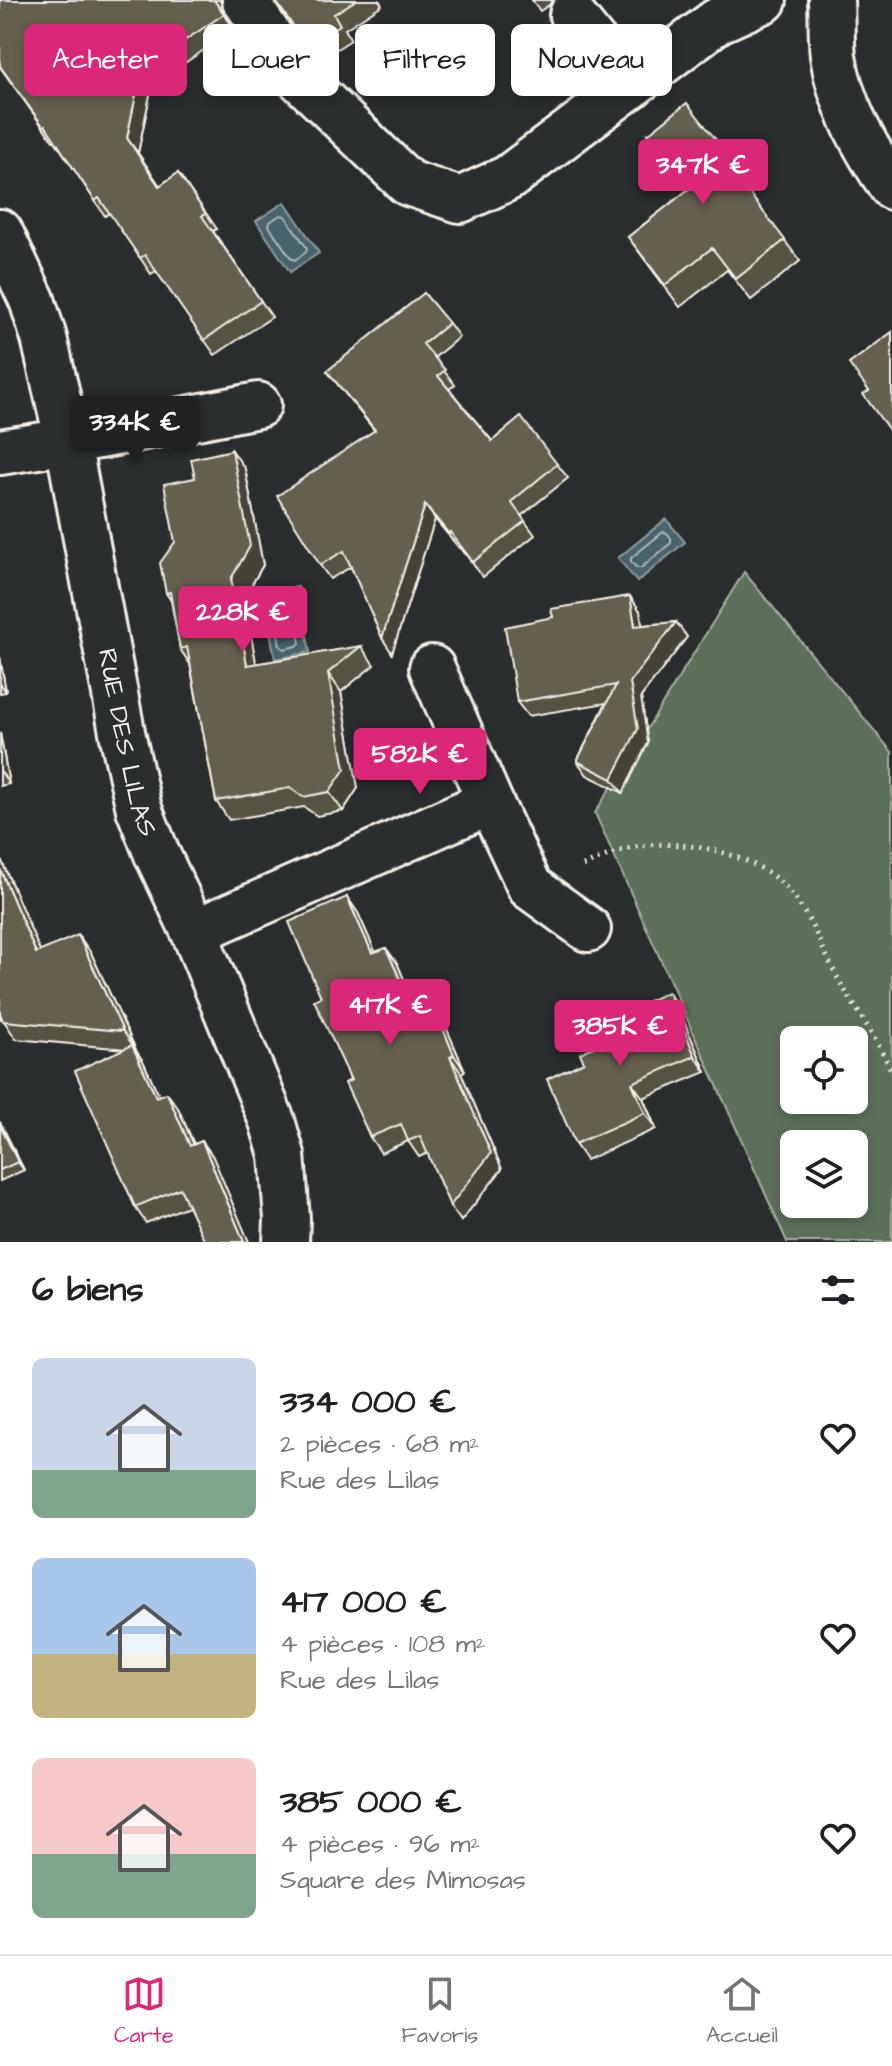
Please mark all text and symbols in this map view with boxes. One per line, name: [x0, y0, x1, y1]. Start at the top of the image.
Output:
chip: Acheter: [24, 24, 187, 96]
chip: Louer: [203, 24, 339, 96]
chip: Filtres: [355, 24, 495, 96]
chip: Nouveau: [511, 24, 672, 96]
pin: 347K €: [638, 139, 768, 207]
text: 347K €: [656, 147, 750, 183]
pin: 334K €: [70, 396, 200, 464]
text: 334K €: [90, 404, 180, 440]
pin: 228K €: [178, 586, 308, 654]
text: 228K €: [196, 594, 290, 630]
street label: RUE DES LILAS: [89, 646, 166, 842]
pin: 582K €: [355, 728, 485, 796]
text: 582K €: [372, 736, 468, 772]
pin: 417K €: [325, 979, 455, 1047]
text: 417K €: [348, 987, 432, 1023]
pin: 385K €: [555, 1000, 685, 1068]
text: 385K €: [572, 1008, 668, 1044]
map controls: [780, 1026, 868, 1218]
button: locate: [780, 1026, 868, 1114]
button: layers: [780, 1130, 868, 1218]
text: 6 biens: [32, 1266, 144, 1314]
icon: filters: [816, 1268, 860, 1312]
text: 334 000 €: [280, 1378, 456, 1426]
icon: home: [96, 1390, 192, 1486]
icon: heart: [816, 1416, 860, 1460]
text: 2 pièces · 68 m²: [280, 1426, 479, 1462]
text: Rue des Lilas: [280, 1462, 439, 1498]
text: 417 000 €: [280, 1578, 447, 1626]
icon: home: [96, 1590, 192, 1686]
icon: heart: [816, 1616, 860, 1660]
text: 4 pièces · 108 m²: [280, 1626, 486, 1662]
text: Rue des Lilas: [280, 1662, 439, 1698]
text: 385 000 €: [280, 1778, 462, 1826]
icon: home: [96, 1790, 192, 1886]
icon: heart: [816, 1816, 860, 1860]
text: 4 pièces · 96 m²: [280, 1826, 480, 1862]
text: Square des Mimosas: [280, 1862, 526, 1898]
tab: Carte: [114, 1972, 174, 2051]
tab: Favoris: [402, 1972, 478, 2051]
tab: Accueil: [706, 1972, 778, 2051]

